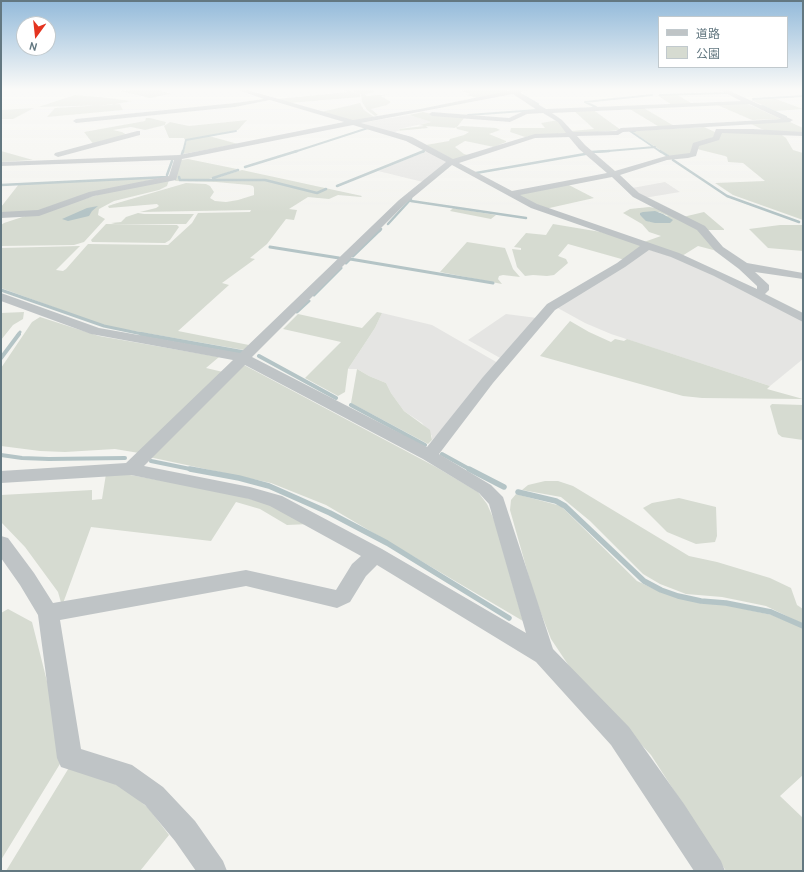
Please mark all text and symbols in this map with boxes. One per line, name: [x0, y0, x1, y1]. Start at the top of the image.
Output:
north arrow: [16, 16, 56, 56]
legend: [658, 16, 788, 68]
text: 道路: [696, 26, 720, 41]
text: N: [28, 39, 39, 54]
text: 公園: [696, 46, 720, 61]

